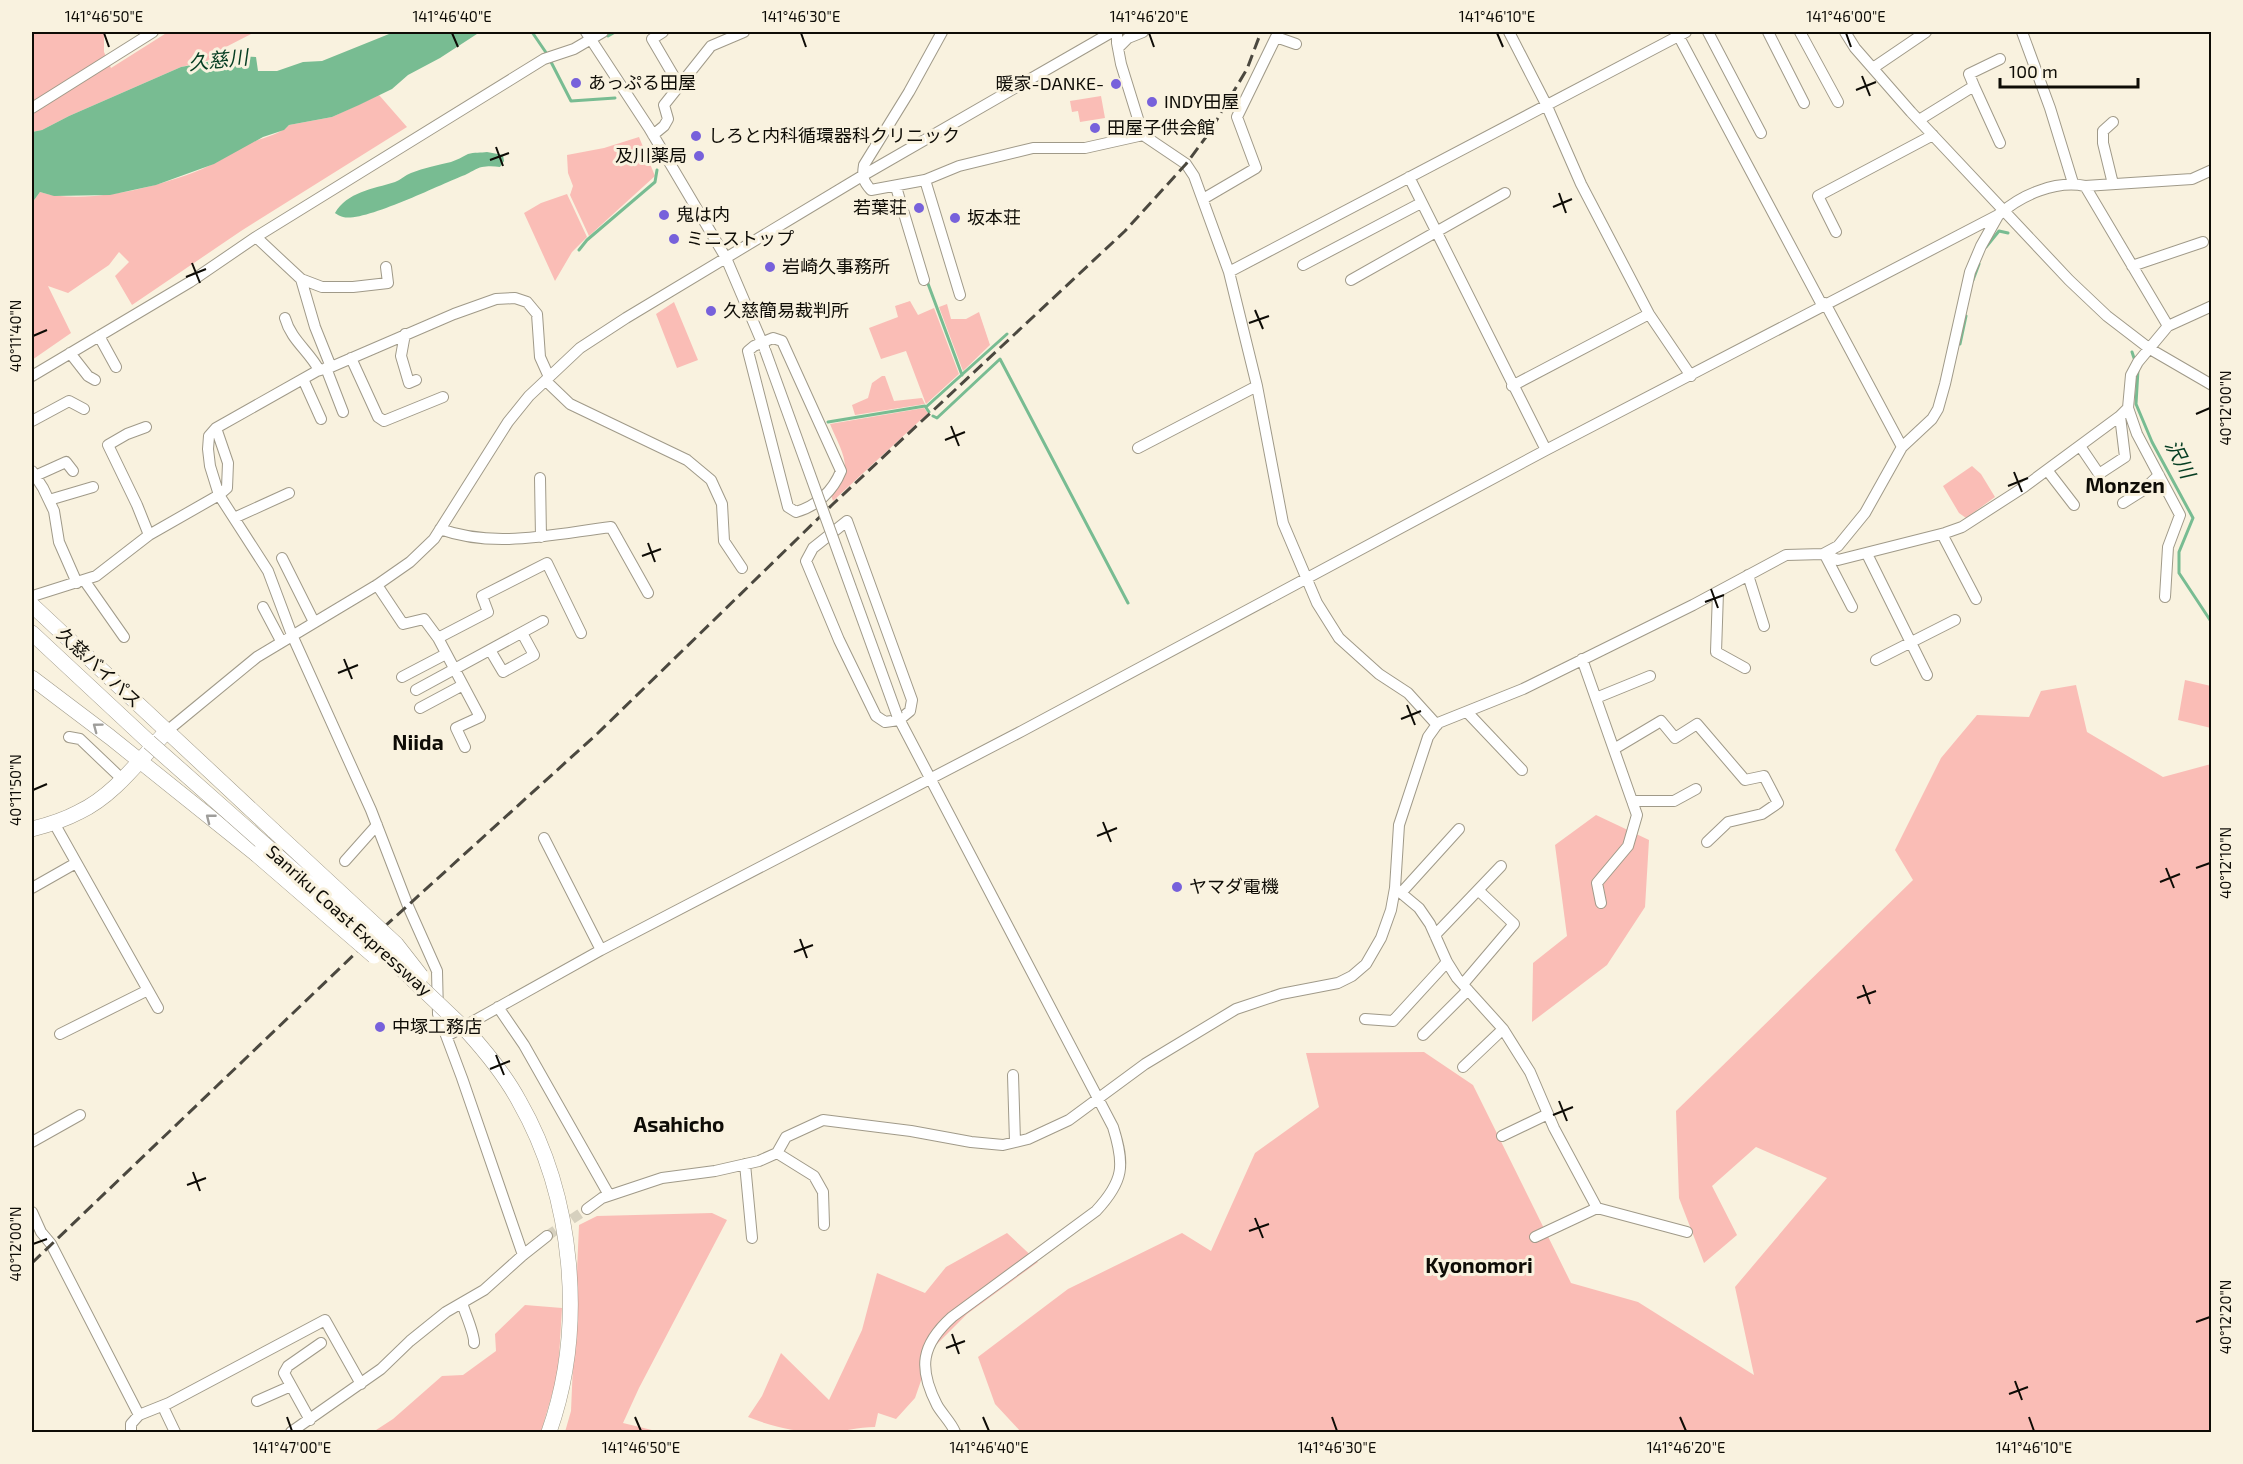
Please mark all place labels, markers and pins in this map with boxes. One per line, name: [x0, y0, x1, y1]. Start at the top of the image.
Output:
place label: あっぷる田屋: [588, 71, 696, 93]
place label: 暖家-DANKE-: [996, 72, 1104, 94]
marker: あっぷる田屋: [569, 76, 583, 90]
marker: 暖家-DANKE-: [1109, 77, 1123, 91]
place label: INDY田屋: [1164, 90, 1239, 112]
marker: INDY田屋: [1145, 95, 1159, 109]
place label: 田屋子供会館: [1107, 116, 1215, 138]
marker: 田屋子供会館: [1088, 121, 1102, 135]
place label: しろと内科循環器科クリニック: [708, 124, 960, 146]
marker: しろと内科循環器科クリニック: [689, 129, 703, 143]
place label: 及川薬局: [615, 144, 687, 166]
marker: 及川薬局: [692, 149, 706, 163]
place label: 若葉荘: [853, 196, 907, 218]
marker: 若葉荘: [912, 201, 926, 215]
place label: 鬼は内: [676, 203, 730, 225]
place label: 坂本荘: [967, 206, 1021, 228]
marker: 鬼は内: [657, 208, 671, 222]
marker: 坂本荘: [948, 211, 962, 225]
place label: ミニストップ: [686, 227, 794, 249]
marker: ミニストップ: [667, 232, 681, 246]
place label: 岩崎久事務所: [782, 255, 890, 277]
marker: 岩崎久事務所: [763, 260, 777, 274]
place label: 久慈簡易裁判所: [723, 299, 849, 321]
marker: 久慈簡易裁判所: [704, 304, 718, 318]
place label: ヤマダ電機: [1189, 875, 1279, 897]
marker: ヤマダ電機: [1170, 880, 1184, 894]
place label: 中塚工務店: [392, 1015, 482, 1037]
marker: 中塚工務店: [373, 1020, 387, 1034]

